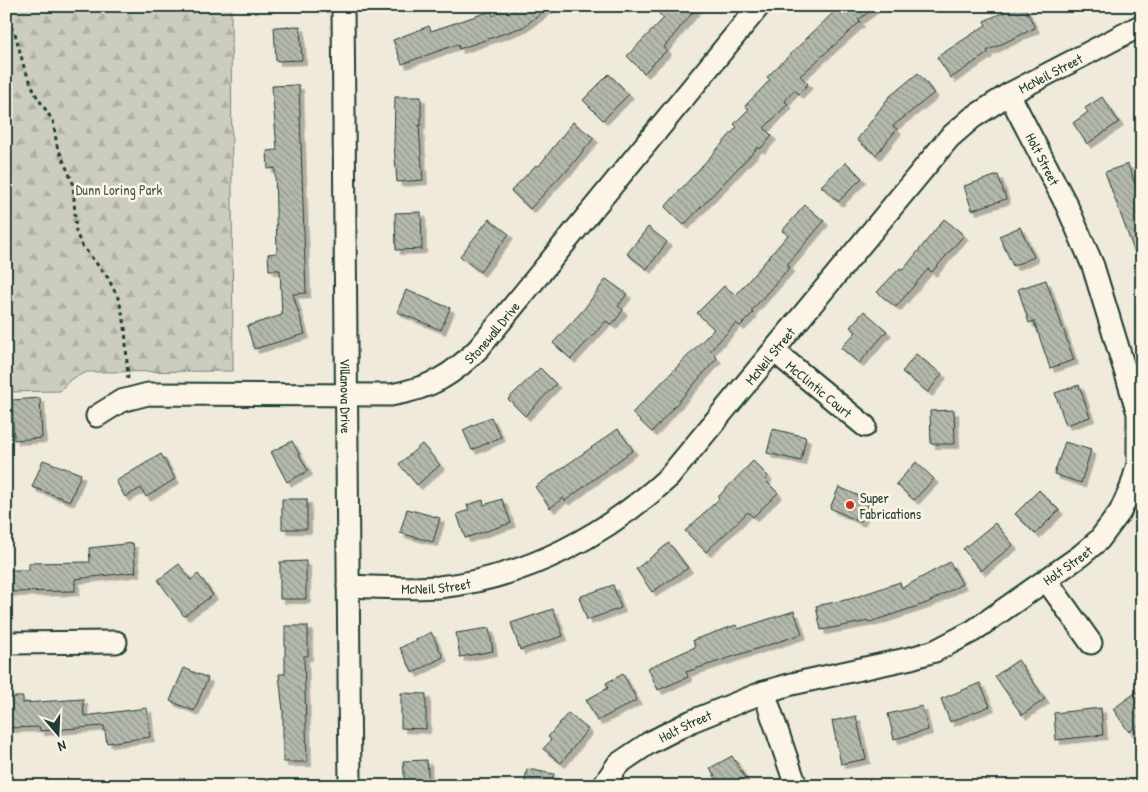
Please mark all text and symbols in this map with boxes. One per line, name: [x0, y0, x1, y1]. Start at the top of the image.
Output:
street label: McNeil Street: [1015, 48, 1086, 97]
street label: Holt Street: [1022, 129, 1064, 189]
park label: Dunn Loring Park: [76, 180, 163, 200]
street label: Stonewall Drive: [459, 297, 524, 368]
street label: McNeil Street: [740, 322, 799, 388]
street label: McClintic Court: [782, 356, 857, 422]
street label: Villanova Drive: [337, 358, 356, 434]
place label: Super Fabrications: [859, 488, 921, 523]
marker: Super Fabrications: [844, 499, 856, 511]
street label: Holt Street: [1039, 540, 1096, 589]
street label: McNeil Street: [401, 573, 472, 597]
street label: Holt Street: [655, 705, 714, 746]
north arrow: [32, 710, 82, 760]
text: N: [55, 737, 69, 757]

